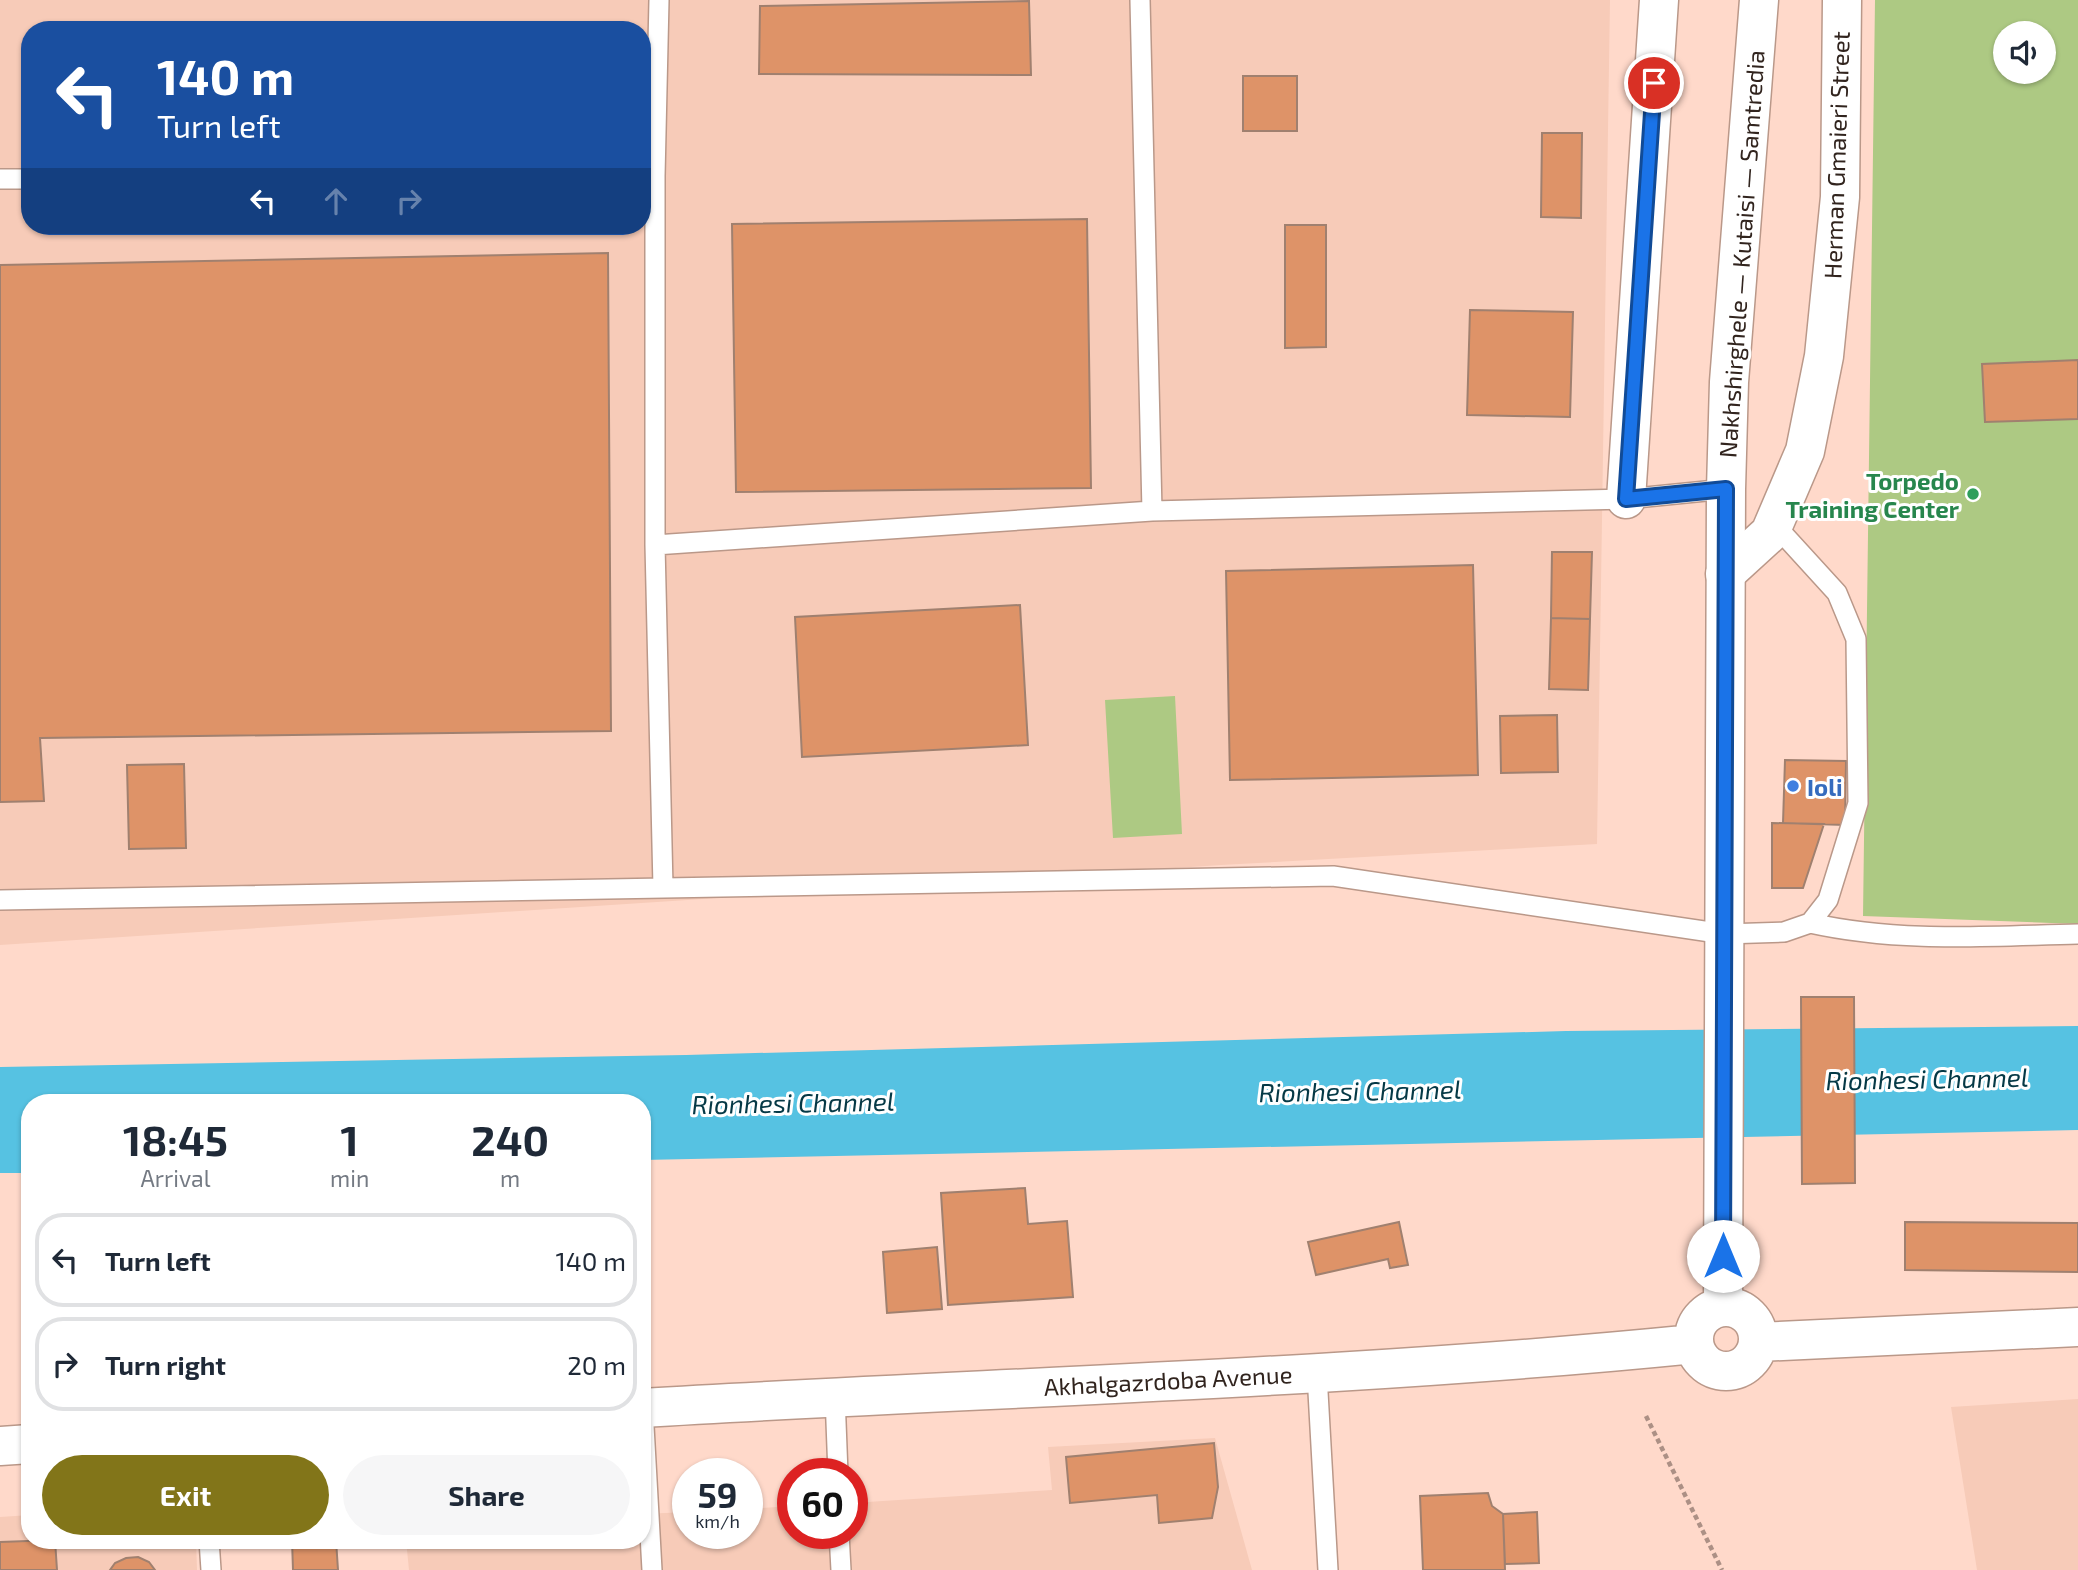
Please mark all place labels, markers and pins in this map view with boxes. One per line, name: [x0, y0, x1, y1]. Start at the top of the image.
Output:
pin: [1624, 53, 1684, 113]
place label: Torpedo Training Center: [1786, 466, 1960, 523]
marker: Torpedo Training Center: [1965, 486, 1981, 502]
place label: Ioli: [1807, 772, 1843, 801]
marker: Ioli: [1785, 778, 1801, 794]

